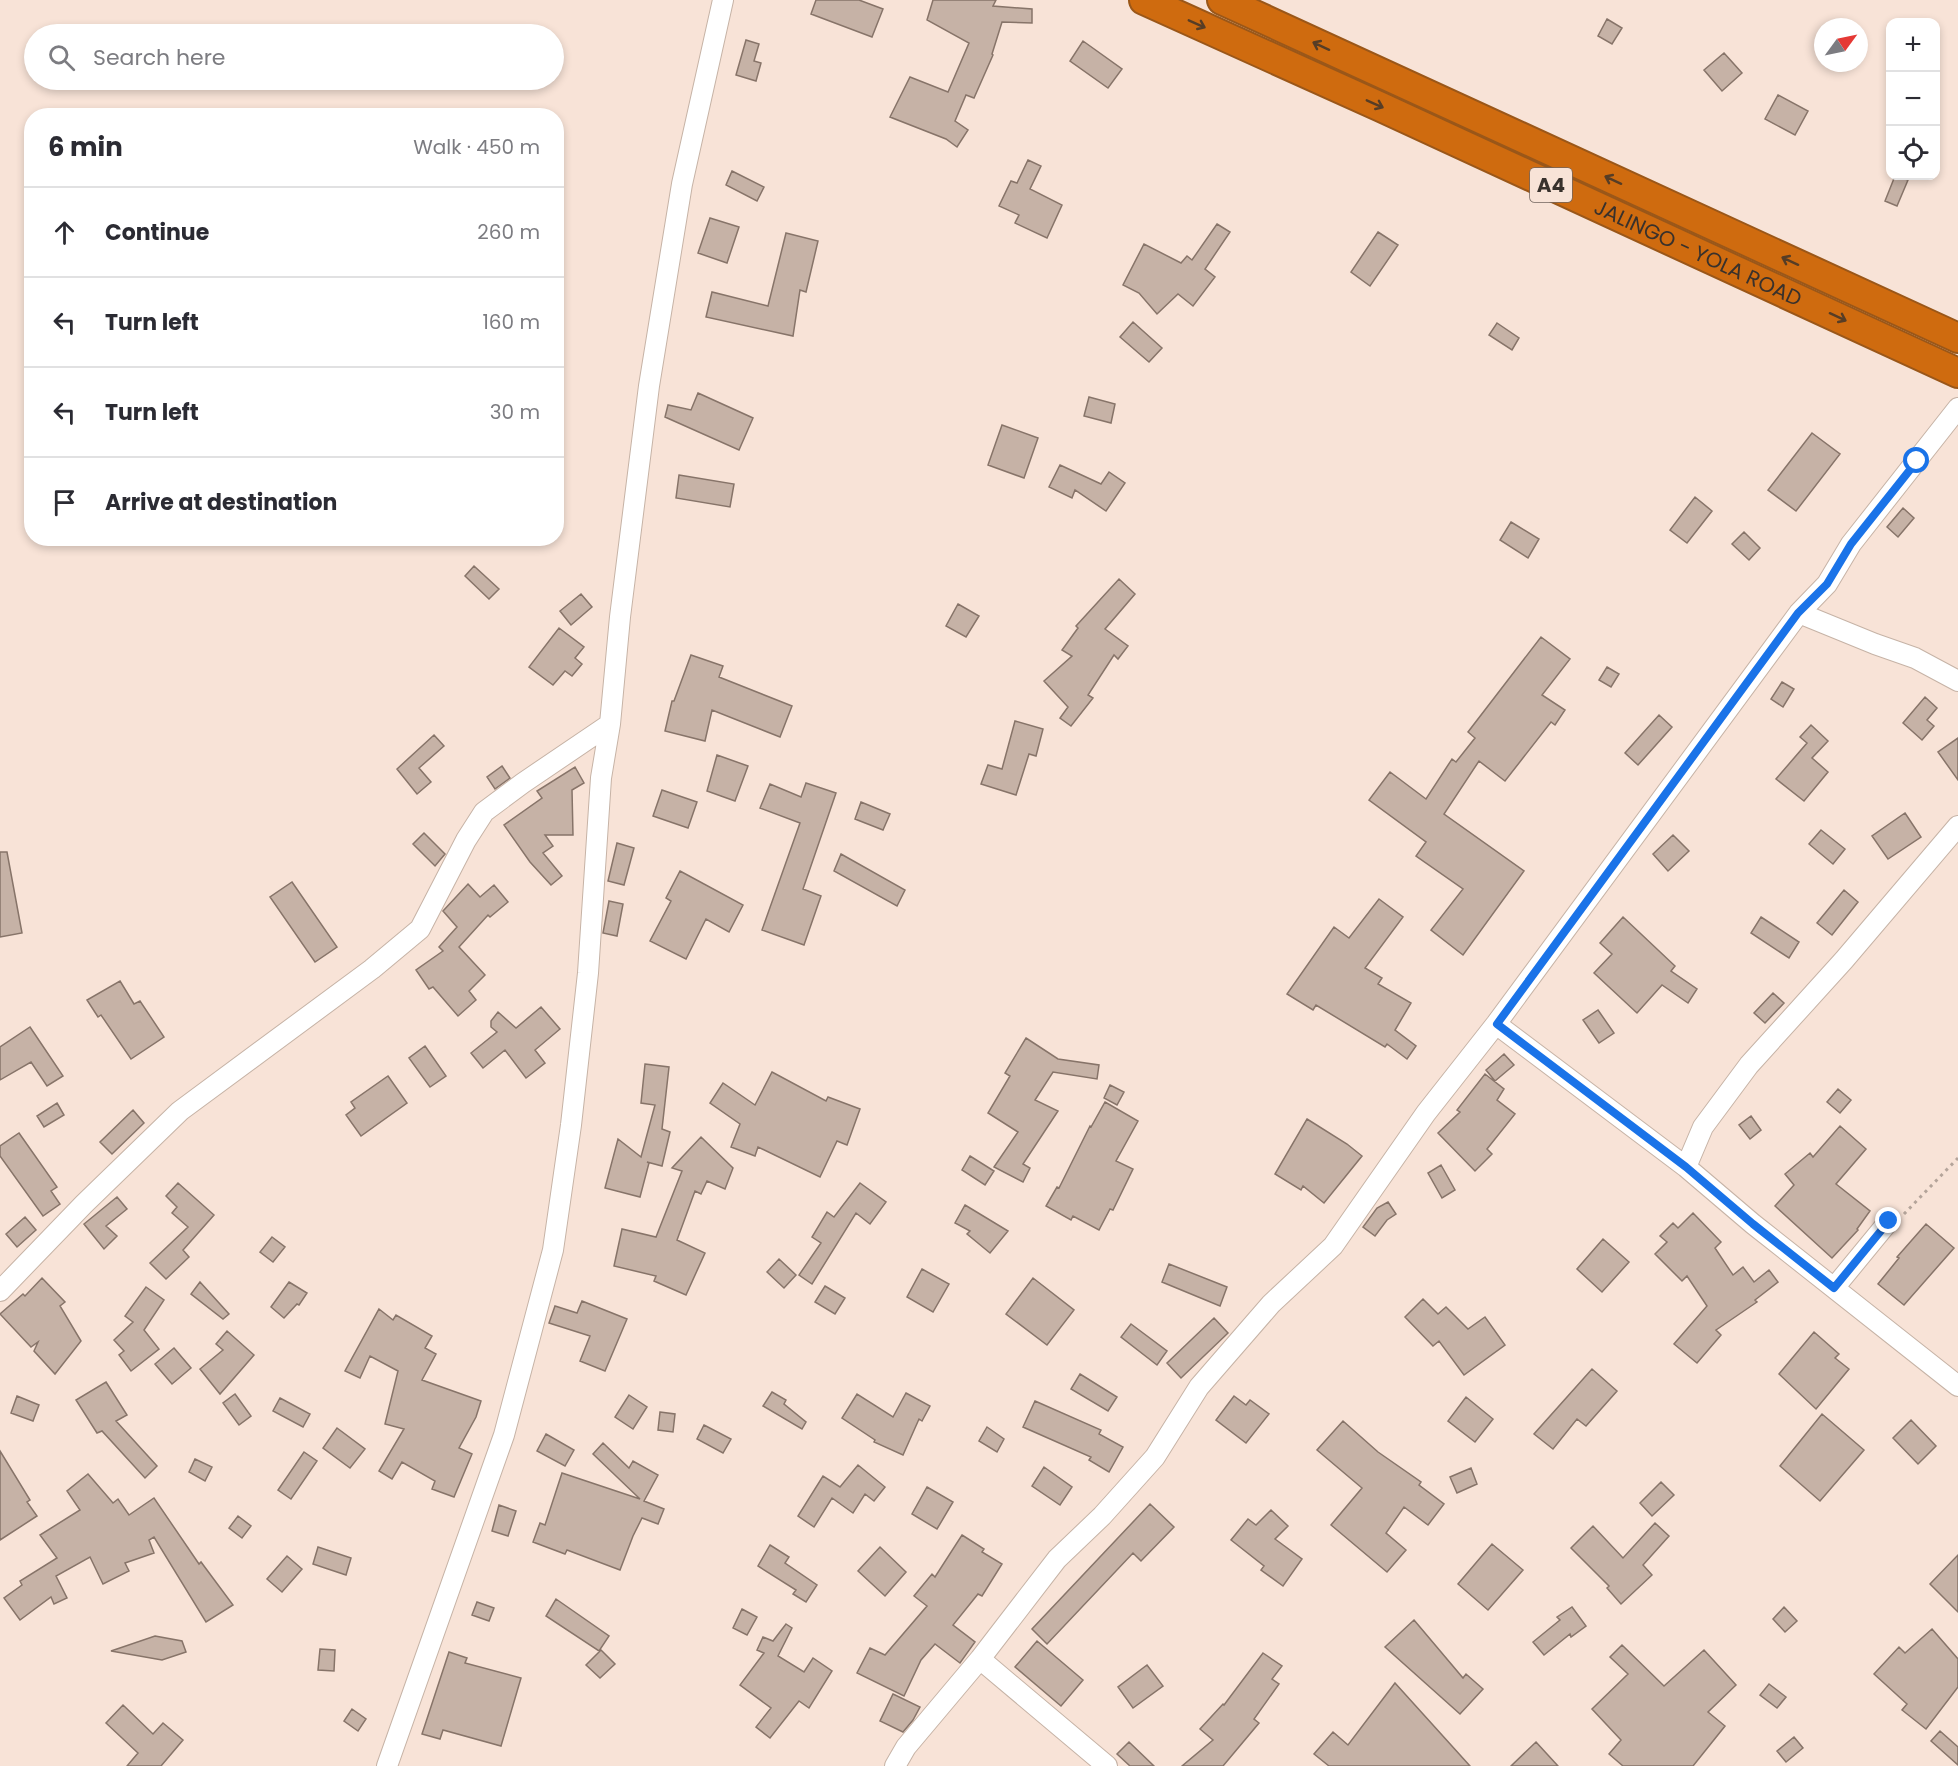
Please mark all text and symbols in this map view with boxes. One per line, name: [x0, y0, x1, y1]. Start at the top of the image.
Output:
north arrow: [1814, 18, 1868, 72]
map controls: [1886, 18, 1940, 180]
button: +: [1886, 18, 1940, 72]
one-way arrow: [1187, 19, 1205, 30]
search box: [24, 24, 564, 90]
one-way arrow: [1313, 39, 1331, 51]
icon: search: [45, 41, 78, 74]
text: Search here: [93, 42, 226, 73]
button: −: [1886, 72, 1940, 126]
one-way arrow: [1365, 99, 1383, 110]
button: locate: [1886, 126, 1940, 180]
text: 6 min: [48, 129, 123, 165]
text: Walk · 450 m: [413, 133, 540, 161]
road number: A4: [1530, 168, 1572, 202]
one-way arrow: [1604, 174, 1622, 186]
street label: JALINGO - YOLA ROAD: [1589, 192, 1807, 313]
icon: ahead: [48, 216, 81, 249]
text: Continue: [105, 217, 209, 248]
text: 260 m: [477, 218, 540, 246]
one-way arrow: [1782, 255, 1800, 267]
icon: left: [48, 306, 81, 339]
text: Turn left: [105, 307, 199, 338]
text: 160 m: [482, 308, 540, 336]
one-way arrow: [1829, 313, 1847, 324]
icon: left: [48, 396, 81, 429]
text: Turn left: [105, 397, 199, 428]
text: 30 m: [490, 398, 540, 426]
route start: [1903, 447, 1929, 473]
icon: arrive: [48, 486, 81, 519]
text: Arrive at destination: [105, 487, 337, 518]
route end: [1875, 1207, 1901, 1233]

